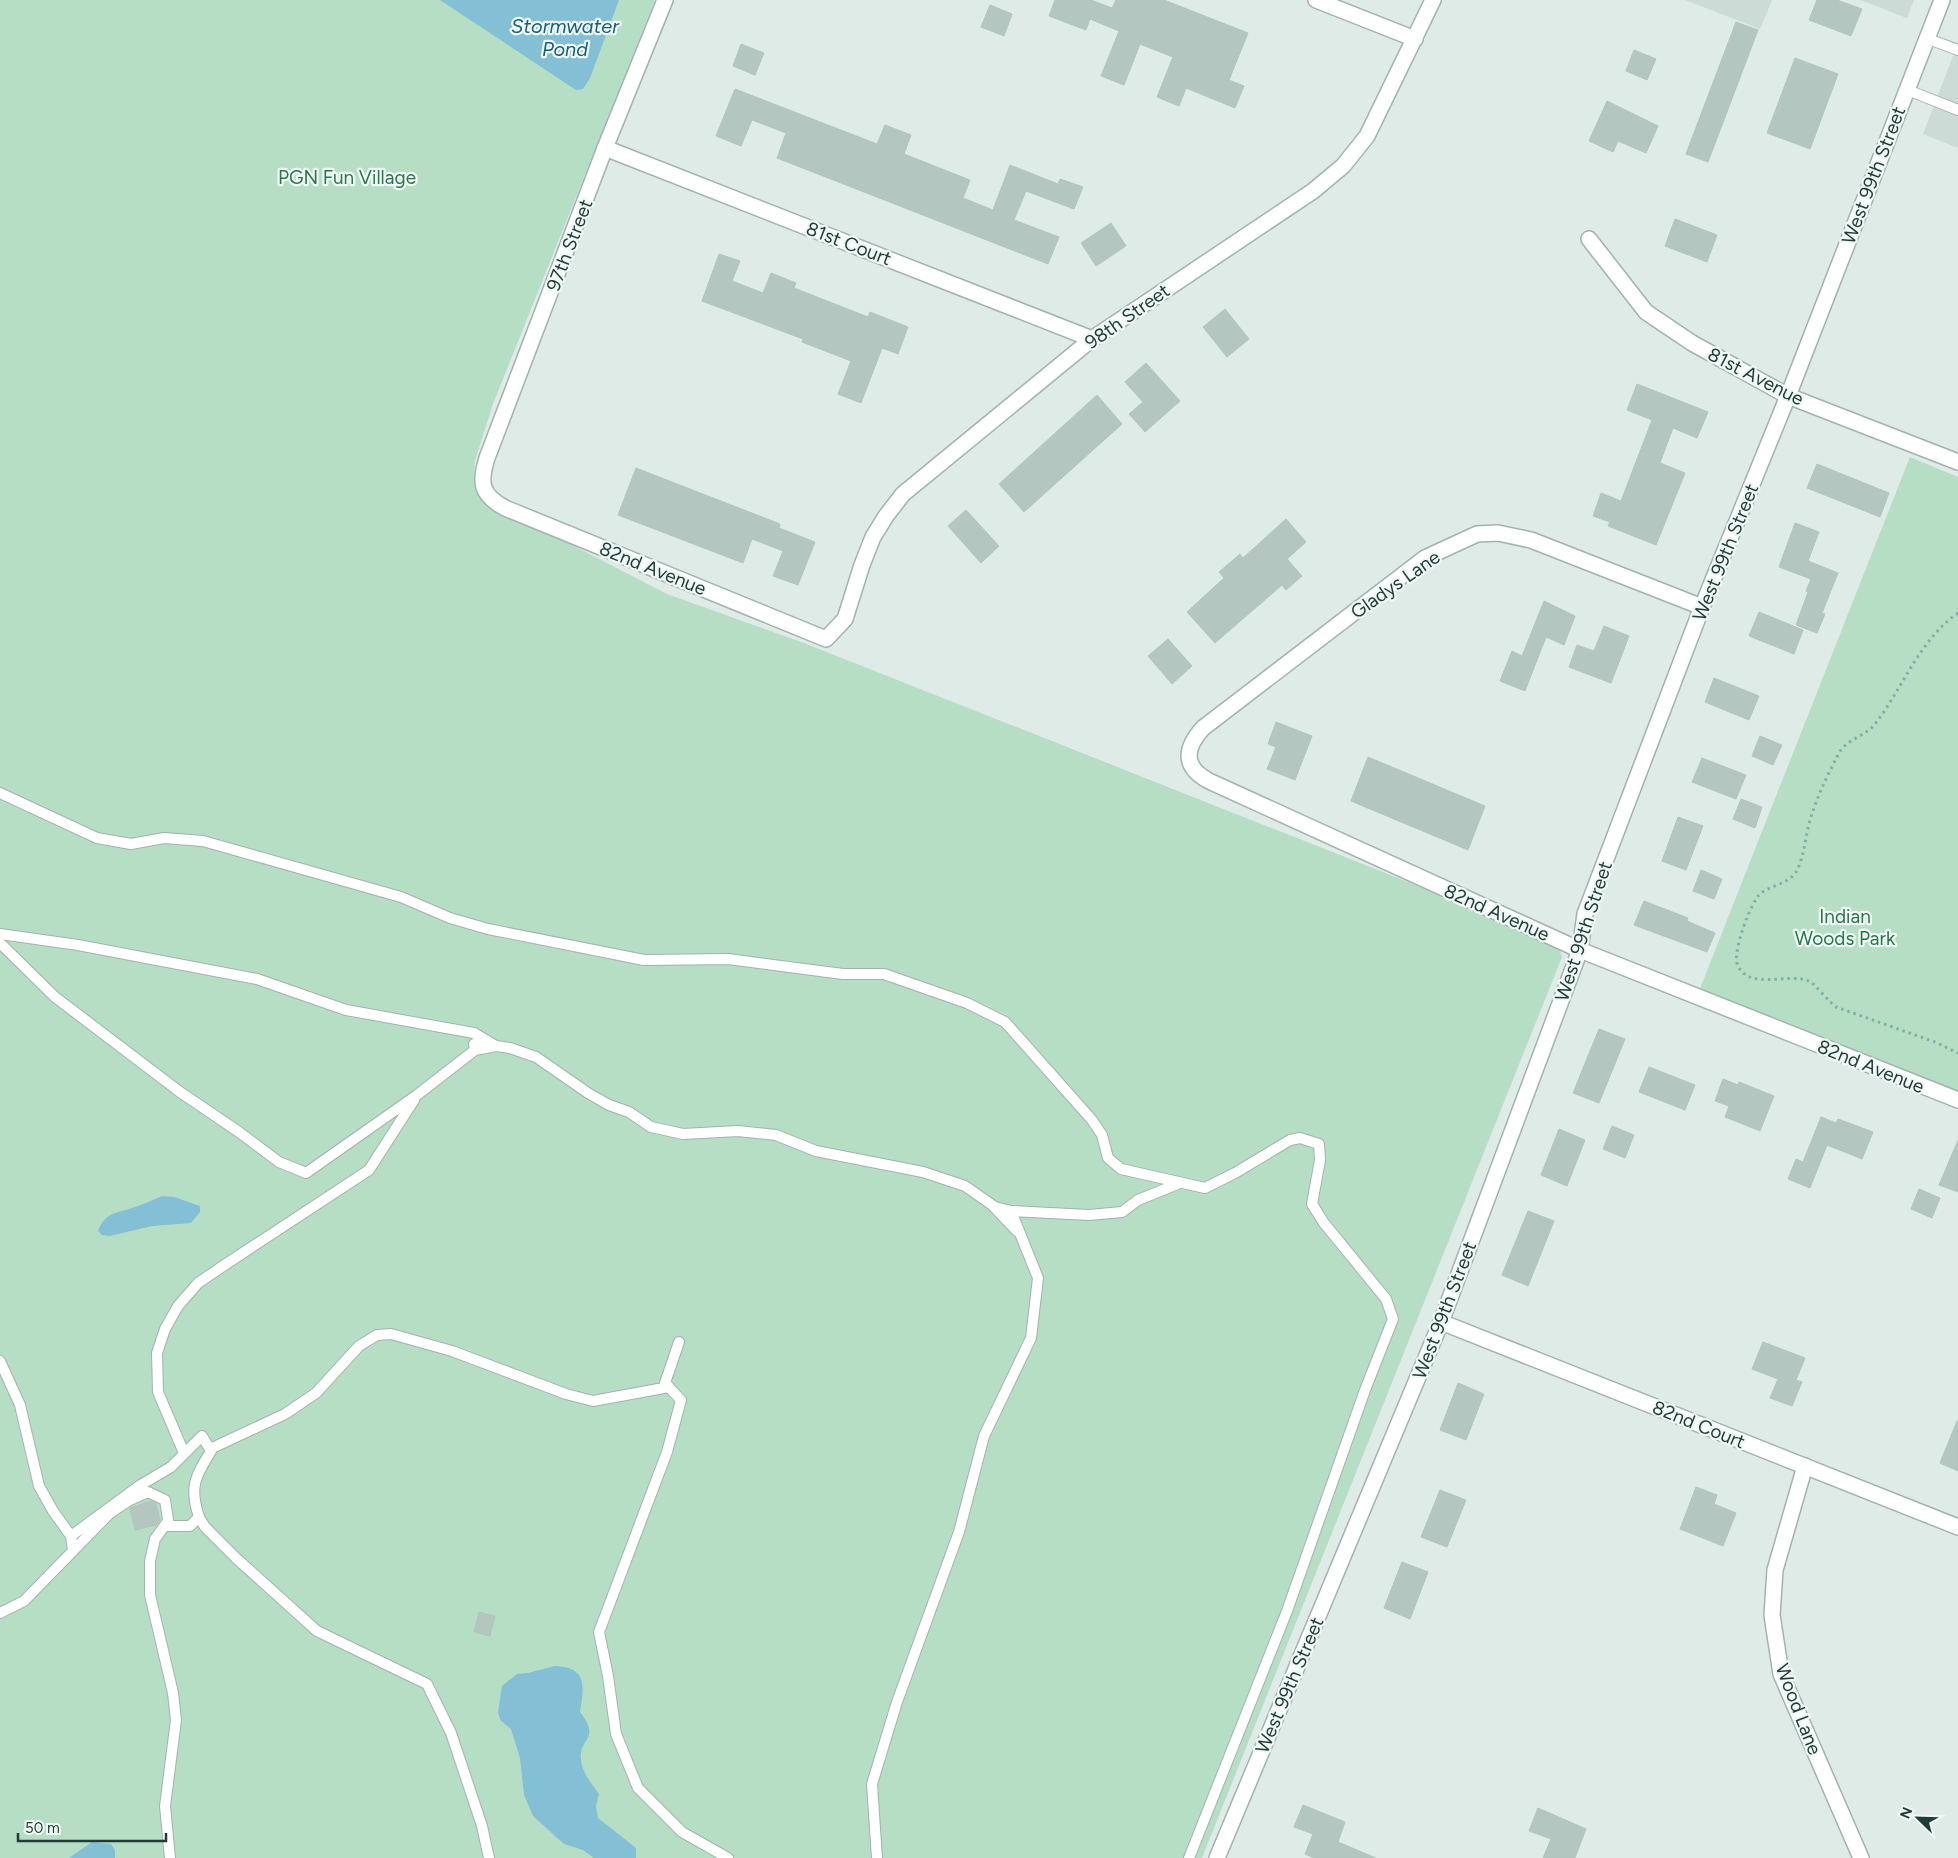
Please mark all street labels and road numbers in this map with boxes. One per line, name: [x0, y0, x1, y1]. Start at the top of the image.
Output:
street label: West 99th Street: [1837, 103, 1910, 247]
street label: 97th Street: [541, 196, 598, 294]
street label: 81st Court: [803, 217, 895, 270]
street label: 98th Street: [1081, 279, 1174, 354]
street label: 81st Avenue: [1704, 342, 1808, 410]
street label: West 99th Street: [1687, 480, 1763, 624]
street label: 82nd Avenue: [596, 537, 709, 600]
street label: Gladys Lane: [1346, 545, 1444, 624]
street label: West 99th Street: [1550, 858, 1617, 1004]
street label: 82nd Avenue: [1441, 879, 1553, 946]
street label: 82nd Avenue: [1814, 1035, 1927, 1098]
street label: West 99th Street: [1408, 1238, 1481, 1382]
street label: 82nd Court: [1649, 1396, 1748, 1453]
street label: West 99th Street: [1250, 1614, 1329, 1757]
street label: Wood Lane: [1771, 1660, 1826, 1758]

